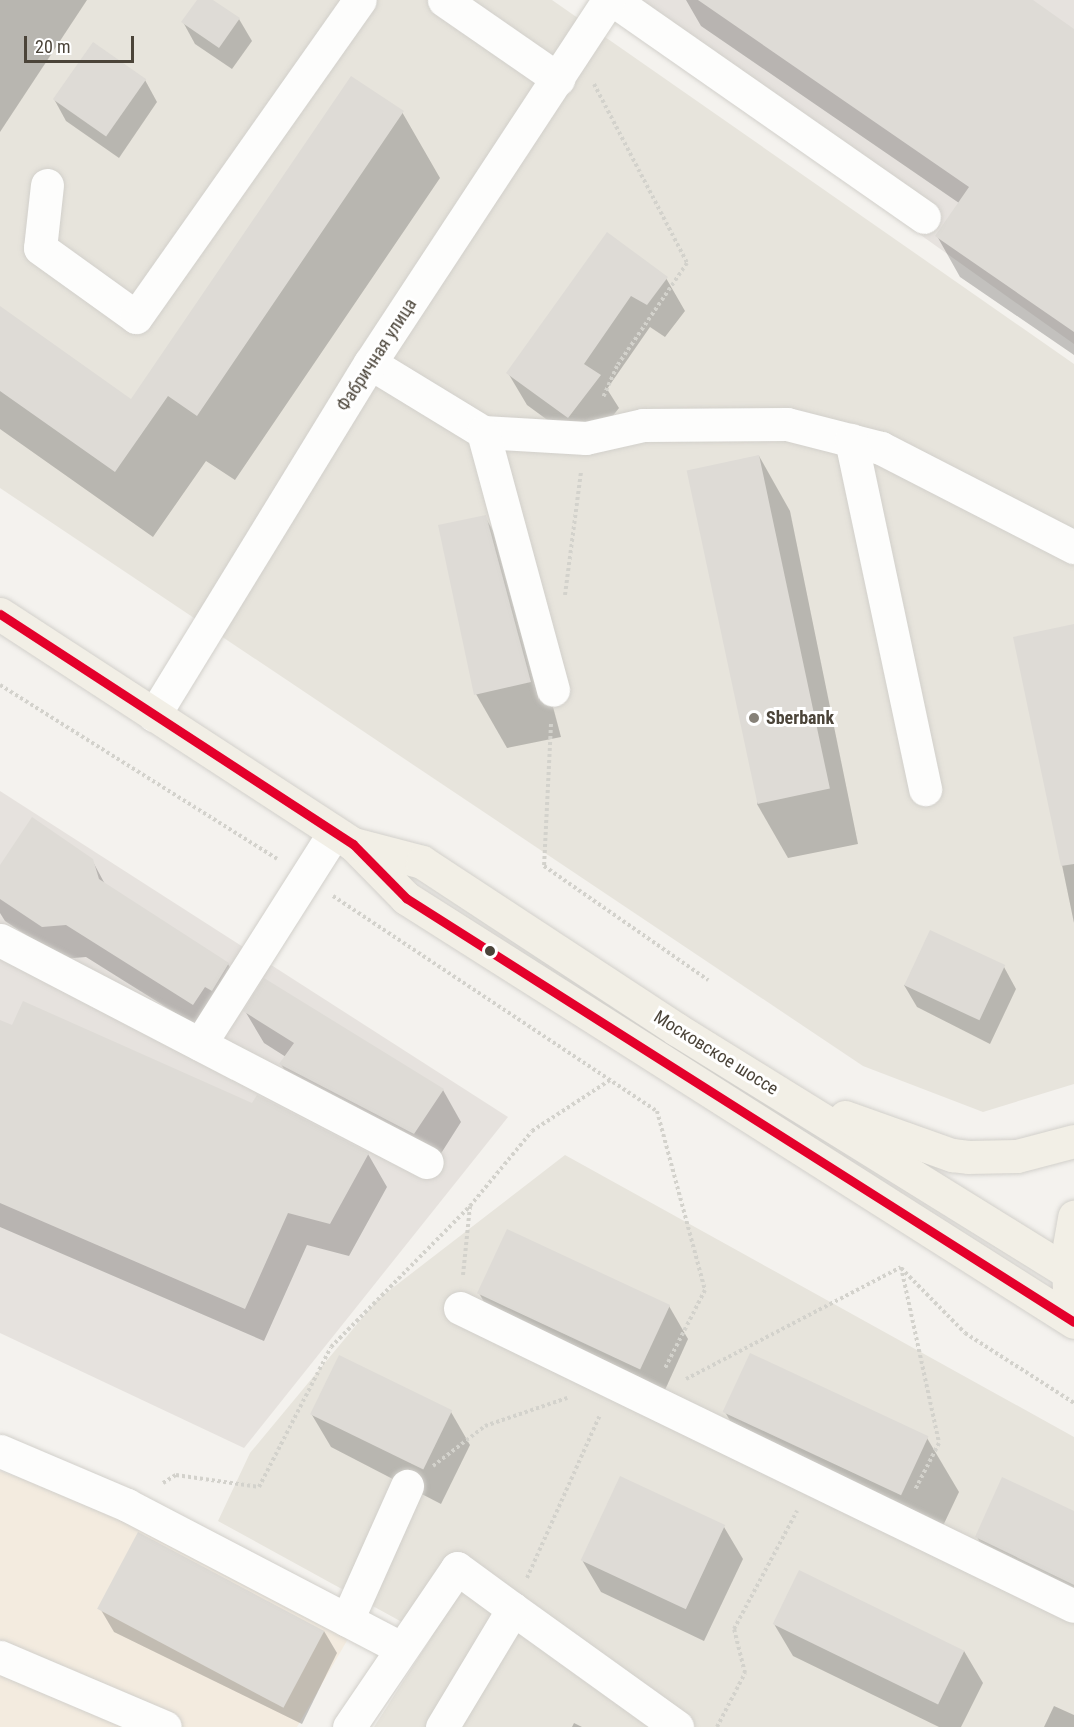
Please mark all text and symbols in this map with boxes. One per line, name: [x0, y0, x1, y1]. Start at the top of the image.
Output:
scale bar: [27, 24, 136, 62]
text: 20 m: [35, 36, 70, 57]
street label: Фабричная улица: [332, 295, 422, 415]
place label: Sberbank: [766, 707, 834, 729]
marker: Sberbank: [747, 711, 761, 725]
unlabelled marker: [484, 945, 496, 957]
street label: Московское шоссе: [650, 1006, 782, 1100]

